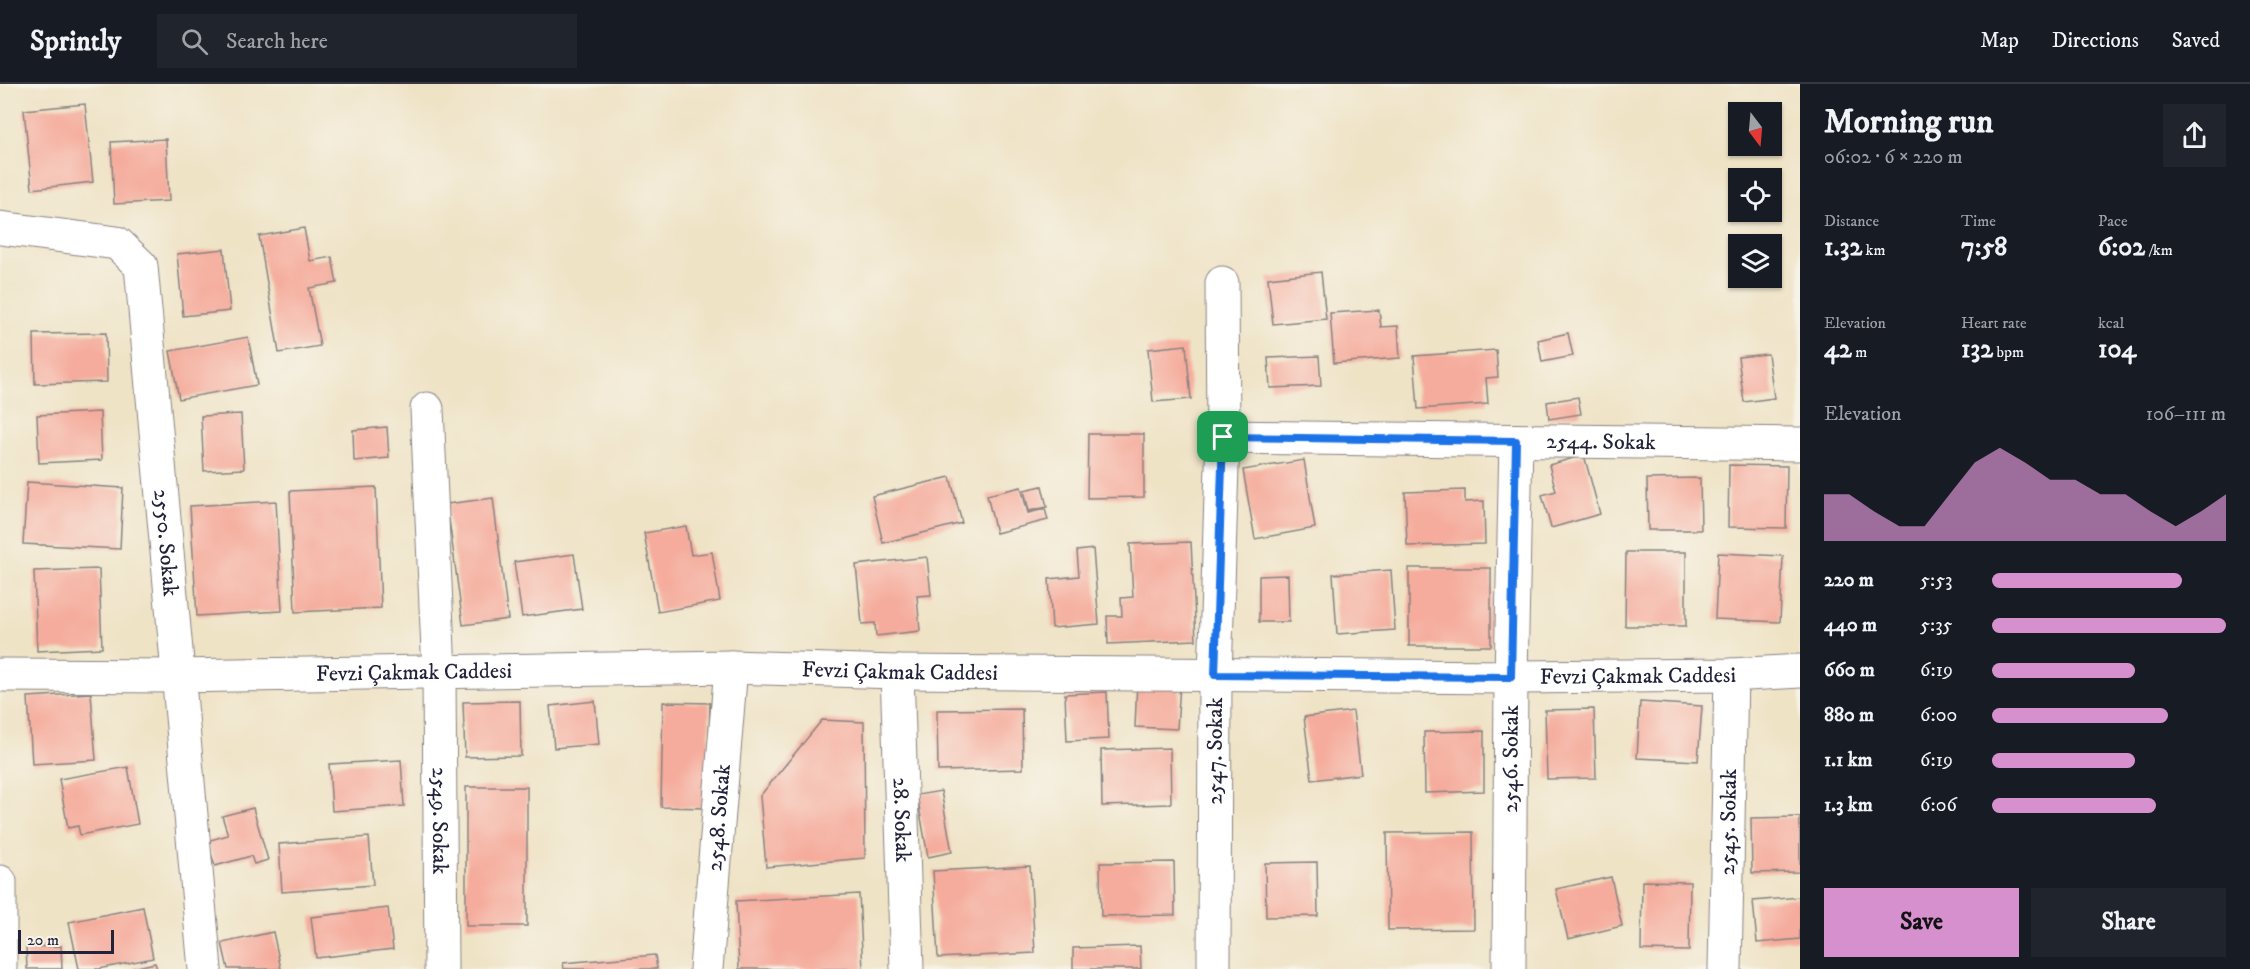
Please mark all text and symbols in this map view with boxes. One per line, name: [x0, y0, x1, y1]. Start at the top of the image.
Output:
search box: [157, 14, 577, 68]
text: Sprintly: [30, 24, 121, 59]
icon: search: [178, 25, 211, 58]
text: Search here: [226, 28, 328, 55]
text: Map: [1980, 28, 2019, 54]
text: Directions: [2052, 28, 2139, 54]
text: Saved: [2172, 28, 2220, 54]
north arrow: [1728, 102, 1782, 156]
map controls: [1728, 102, 1782, 288]
text: Morning run: [1824, 102, 1993, 143]
button: share: [2163, 104, 2226, 167]
text: 06:02 · 6 × 220 m: [1824, 145, 1963, 170]
button: locate: [1728, 168, 1782, 222]
text: Distance: [1824, 211, 1879, 231]
text: Time: [1961, 211, 1996, 231]
text: Pace: [2098, 211, 2128, 231]
text: 1.32: [1824, 231, 1862, 264]
text: 7:58: [1961, 231, 2007, 264]
text: 6:02: [2098, 231, 2145, 264]
button: layers: [1728, 234, 1782, 288]
text: km: [1862, 240, 1886, 260]
text: /km: [2145, 240, 2173, 260]
text: Elevation: [1824, 313, 1886, 333]
text: Heart rate: [1961, 313, 2027, 333]
text: kcal: [2098, 313, 2124, 333]
text: 42: [1824, 333, 1852, 366]
text: 132: [1961, 333, 1993, 366]
text: 104: [2098, 333, 2136, 366]
text: m: [1852, 342, 1867, 362]
text: bpm: [1993, 342, 2024, 362]
text: Elevation: [1824, 402, 1901, 427]
text: 106–111 m: [2146, 402, 2226, 427]
pin: [1197, 411, 1248, 462]
icon: arrive: [1206, 420, 1239, 453]
street label: 2544. Sokak: [1546, 427, 1656, 456]
street label: 2550. Sokak: [148, 488, 185, 598]
text: 220 m: [1824, 568, 1874, 593]
text: 5:53: [1920, 568, 1953, 593]
text: 440 m: [1824, 613, 1877, 638]
text: 5:35: [1920, 613, 1953, 638]
street label: Fevzi Çakmak Caddesi: [801, 656, 998, 686]
street label: Fevzi Çakmak Caddesi: [316, 657, 512, 687]
text: 660 m: [1824, 658, 1875, 683]
text: 6:19: [1920, 658, 1953, 683]
street label: Fevzi Çakmak Caddesi: [1540, 661, 1737, 690]
street label: 2547. Sokak: [1201, 697, 1228, 805]
text: 880 m: [1824, 703, 1874, 728]
text: 6:00: [1920, 703, 1957, 728]
street label: 2546. Sokak: [1497, 705, 1524, 813]
text: 1.1 km: [1824, 748, 1873, 773]
text: 6:19: [1920, 748, 1953, 773]
street label: 2548. Sokak: [701, 763, 736, 872]
street label: 2549. Sokak: [426, 767, 454, 875]
street label: 2545. Sokak: [1713, 768, 1743, 876]
street label: 28. Sokak: [887, 777, 917, 863]
text: 1.3 km: [1824, 793, 1873, 818]
text: 6:06: [1920, 793, 1957, 818]
button: Save: [1824, 888, 2019, 957]
button: Share: [2031, 888, 2226, 957]
scale bar: [18, 927, 114, 954]
text: 20 m: [27, 930, 59, 950]

